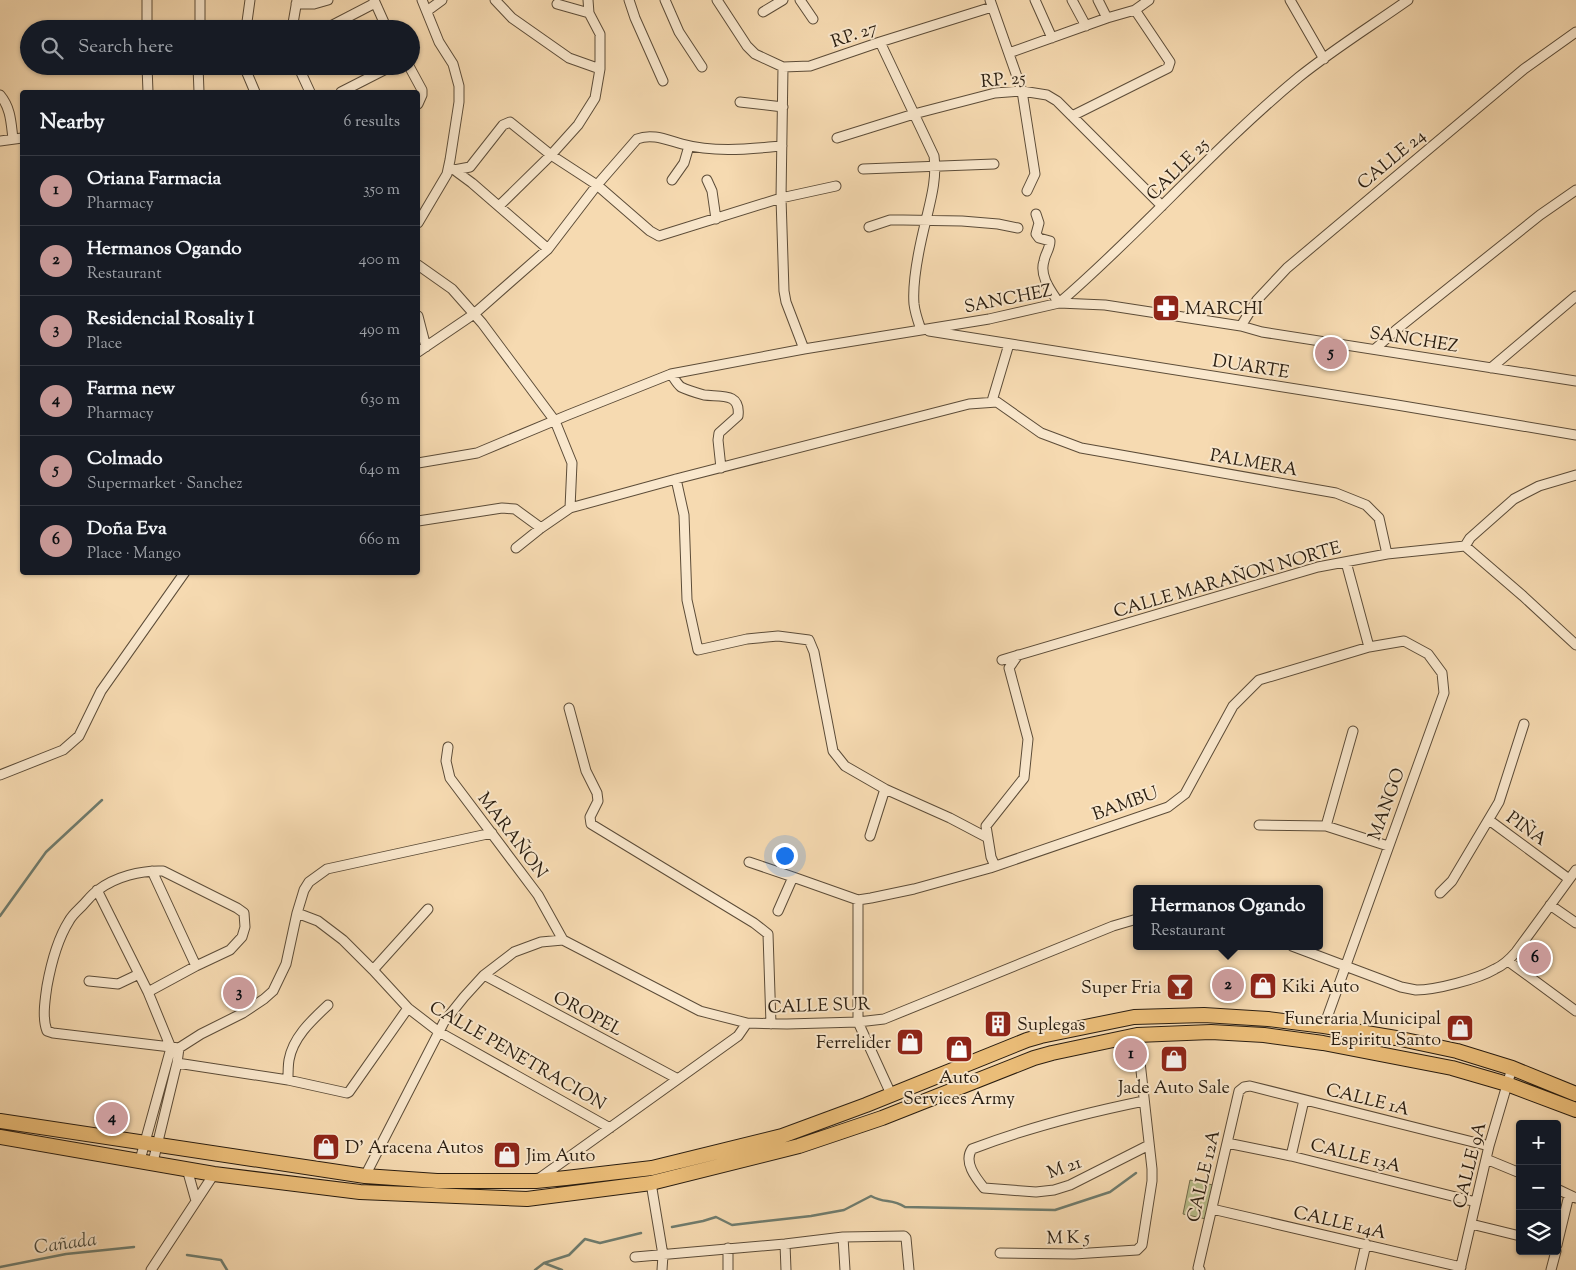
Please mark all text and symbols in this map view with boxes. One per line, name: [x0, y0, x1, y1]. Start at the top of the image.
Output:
street label: RP. 27: [828, 16, 881, 56]
search box: [20, 20, 420, 75]
icon: search: [38, 34, 66, 62]
text: Search here: [78, 34, 173, 61]
street label: RP. 25: [980, 66, 1027, 96]
text: Nearby: [40, 108, 105, 138]
text: 6 results: [344, 111, 400, 134]
street label: CALLE 24: [1352, 124, 1432, 197]
street label: CALLE 25: [1141, 133, 1216, 208]
text: Oriana Farmacia: [87, 166, 221, 193]
text: 1: [53, 179, 59, 202]
text: 350 m: [363, 179, 400, 202]
text: Pharmacy: [87, 193, 154, 216]
text: Hermanos Ogando: [87, 236, 242, 263]
text: 2: [52, 249, 60, 272]
text: 400 m: [359, 249, 400, 272]
text: Restaurant: [87, 263, 162, 286]
street label: SANCHEZ: [962, 279, 1055, 321]
pharmacy icon: MARCHI: [1151, 293, 1181, 323]
place label: MARCHI: [1185, 297, 1263, 323]
text: Residencial Rosaliy I: [87, 306, 254, 333]
text: 3: [53, 319, 59, 342]
text: 490 m: [359, 319, 400, 342]
street label: SANCHEZ: [1368, 321, 1460, 361]
text: Place: [87, 333, 122, 356]
pin: 5: [1315, 334, 1347, 372]
street label: DUARTE: [1210, 349, 1291, 387]
text: Farma new: [87, 376, 175, 403]
text: 4: [52, 389, 60, 412]
text: 630 m: [361, 389, 400, 412]
text: Pharmacy: [87, 403, 154, 426]
street label: PALMERA: [1208, 443, 1300, 485]
text: Colmado: [87, 446, 163, 473]
text: 5: [53, 459, 59, 482]
text: 640 m: [359, 459, 400, 482]
text: Supermarket · Sanchez: [87, 473, 243, 496]
text: Doña Eva: [87, 516, 167, 543]
text: 6: [52, 529, 60, 552]
text: 660 m: [359, 529, 400, 552]
street label: CALLE MARAÑON NORTE: [1111, 536, 1345, 626]
text: Place · Mango: [87, 543, 181, 566]
street label: MANGO: [1363, 765, 1413, 845]
street label: BAMBU: [1089, 781, 1162, 829]
street label: MARAÑON: [470, 787, 553, 885]
street label: PIÑA: [1500, 806, 1552, 854]
your location: [772, 843, 798, 869]
popup: [1133, 885, 1323, 950]
text: Hermanos Ogando: [1151, 893, 1305, 920]
text: Restaurant: [1151, 920, 1225, 943]
pin: 6: [1519, 939, 1551, 977]
pin: 2: [1212, 966, 1244, 1004]
shop icon: Kiki Auto: [1248, 971, 1278, 1001]
bar icon: Super Fria: [1165, 972, 1195, 1002]
pin: 3: [223, 974, 255, 1012]
place label: Kiki Auto: [1282, 975, 1359, 1001]
place label: Super Fria: [1081, 976, 1161, 1002]
street label: OROPEL: [548, 986, 626, 1044]
street label: CALLE SUR: [767, 992, 871, 1022]
street label: CALLE PENETRACION: [424, 995, 610, 1118]
place label: Funeraria Municipal Espiritu Santo: [1285, 1007, 1441, 1054]
building icon: Suplegas: [983, 1009, 1013, 1039]
place label: Suplegas: [1017, 1013, 1085, 1039]
shop icon: Funeraria Municipal Espiritu Santo: [1445, 1013, 1475, 1043]
shop icon: Ferrelider: [895, 1027, 925, 1057]
place label: Ferrelider: [816, 1031, 891, 1057]
shop icon: Auto Services Army: [944, 1034, 974, 1064]
pin: 1: [1115, 1035, 1147, 1073]
shop icon: Jade Auto Sale: [1159, 1044, 1189, 1074]
place label: Auto Services Army: [903, 1066, 1015, 1113]
place label: Jade Auto Sale: [1117, 1076, 1230, 1102]
street label: CALLE 1A: [1323, 1078, 1413, 1124]
pin: 4: [96, 1099, 128, 1137]
street label: CALLE 9A: [1448, 1119, 1494, 1211]
map controls: [1516, 1120, 1561, 1255]
button: +: [1516, 1120, 1561, 1165]
street label: CALLE 12A: [1182, 1127, 1228, 1225]
shop icon: D' Aracena Autos: [311, 1132, 341, 1162]
street label: CALLE 13A: [1307, 1133, 1404, 1181]
place label: D' Aracena Autos: [345, 1136, 484, 1162]
shop icon: Jim Auto: [492, 1140, 522, 1170]
place label: Jim Auto: [525, 1144, 596, 1170]
street label: M 21: [1044, 1151, 1086, 1187]
button: −: [1516, 1165, 1561, 1210]
street label: CALLE 14A: [1291, 1201, 1389, 1247]
button: layers: [1516, 1210, 1561, 1255]
street label: M K 5: [1046, 1226, 1090, 1252]
water label: Cañada: [32, 1227, 99, 1262]

